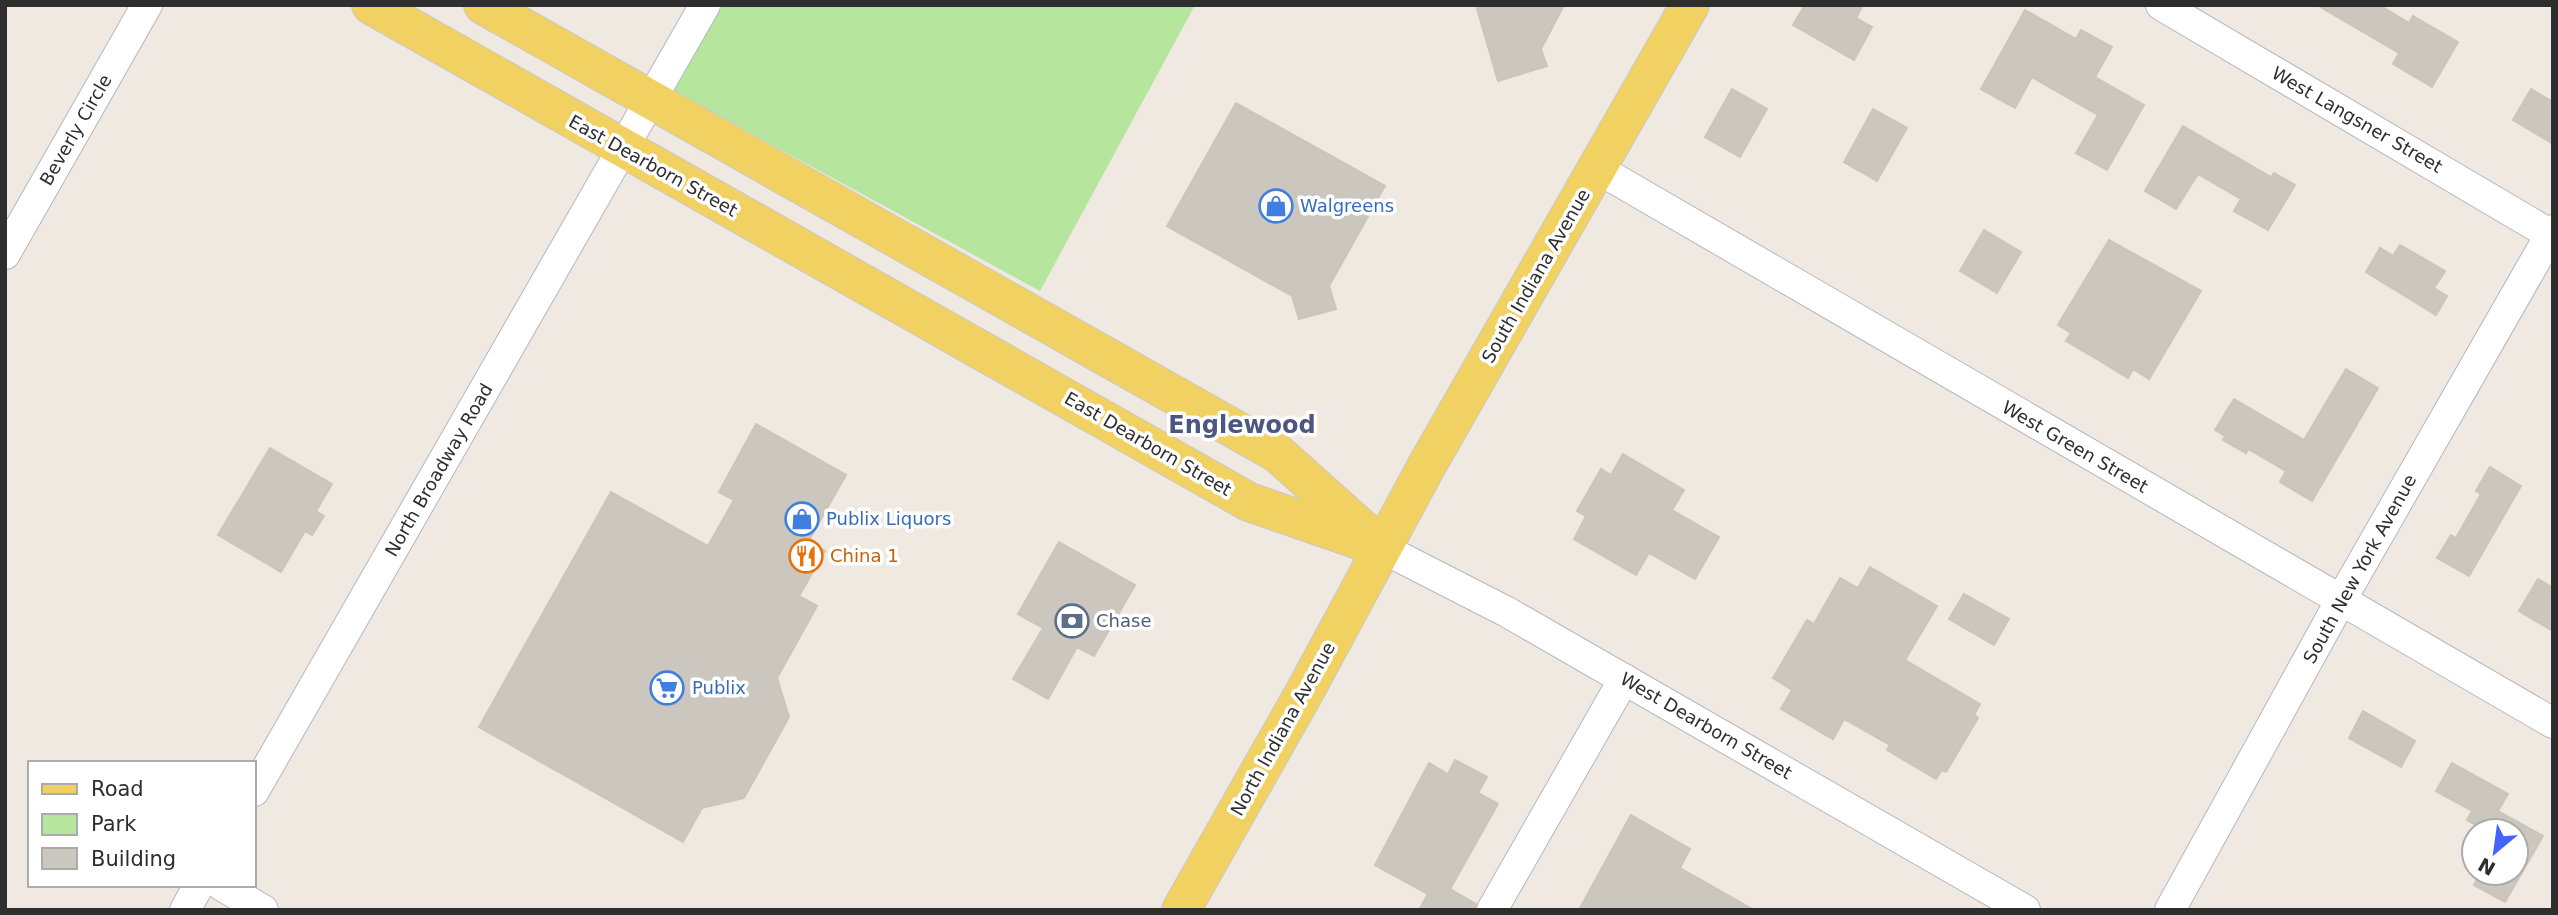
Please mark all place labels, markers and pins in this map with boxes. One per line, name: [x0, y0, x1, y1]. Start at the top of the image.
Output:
shop icon: Walgreens: [1257, 187, 1295, 225]
place label: Walgreens: [1300, 195, 1394, 216]
shop icon: Publix Liquors: [783, 500, 821, 538]
place label: Publix Liquors: [826, 508, 951, 529]
restaurant icon: China 1: [787, 537, 825, 575]
place label: China 1: [830, 545, 899, 566]
bank icon: Chase: [1053, 602, 1091, 640]
place label: Chase: [1096, 610, 1151, 631]
supermarket icon: Publix: [648, 669, 686, 707]
place label: Publix: [692, 677, 746, 698]

